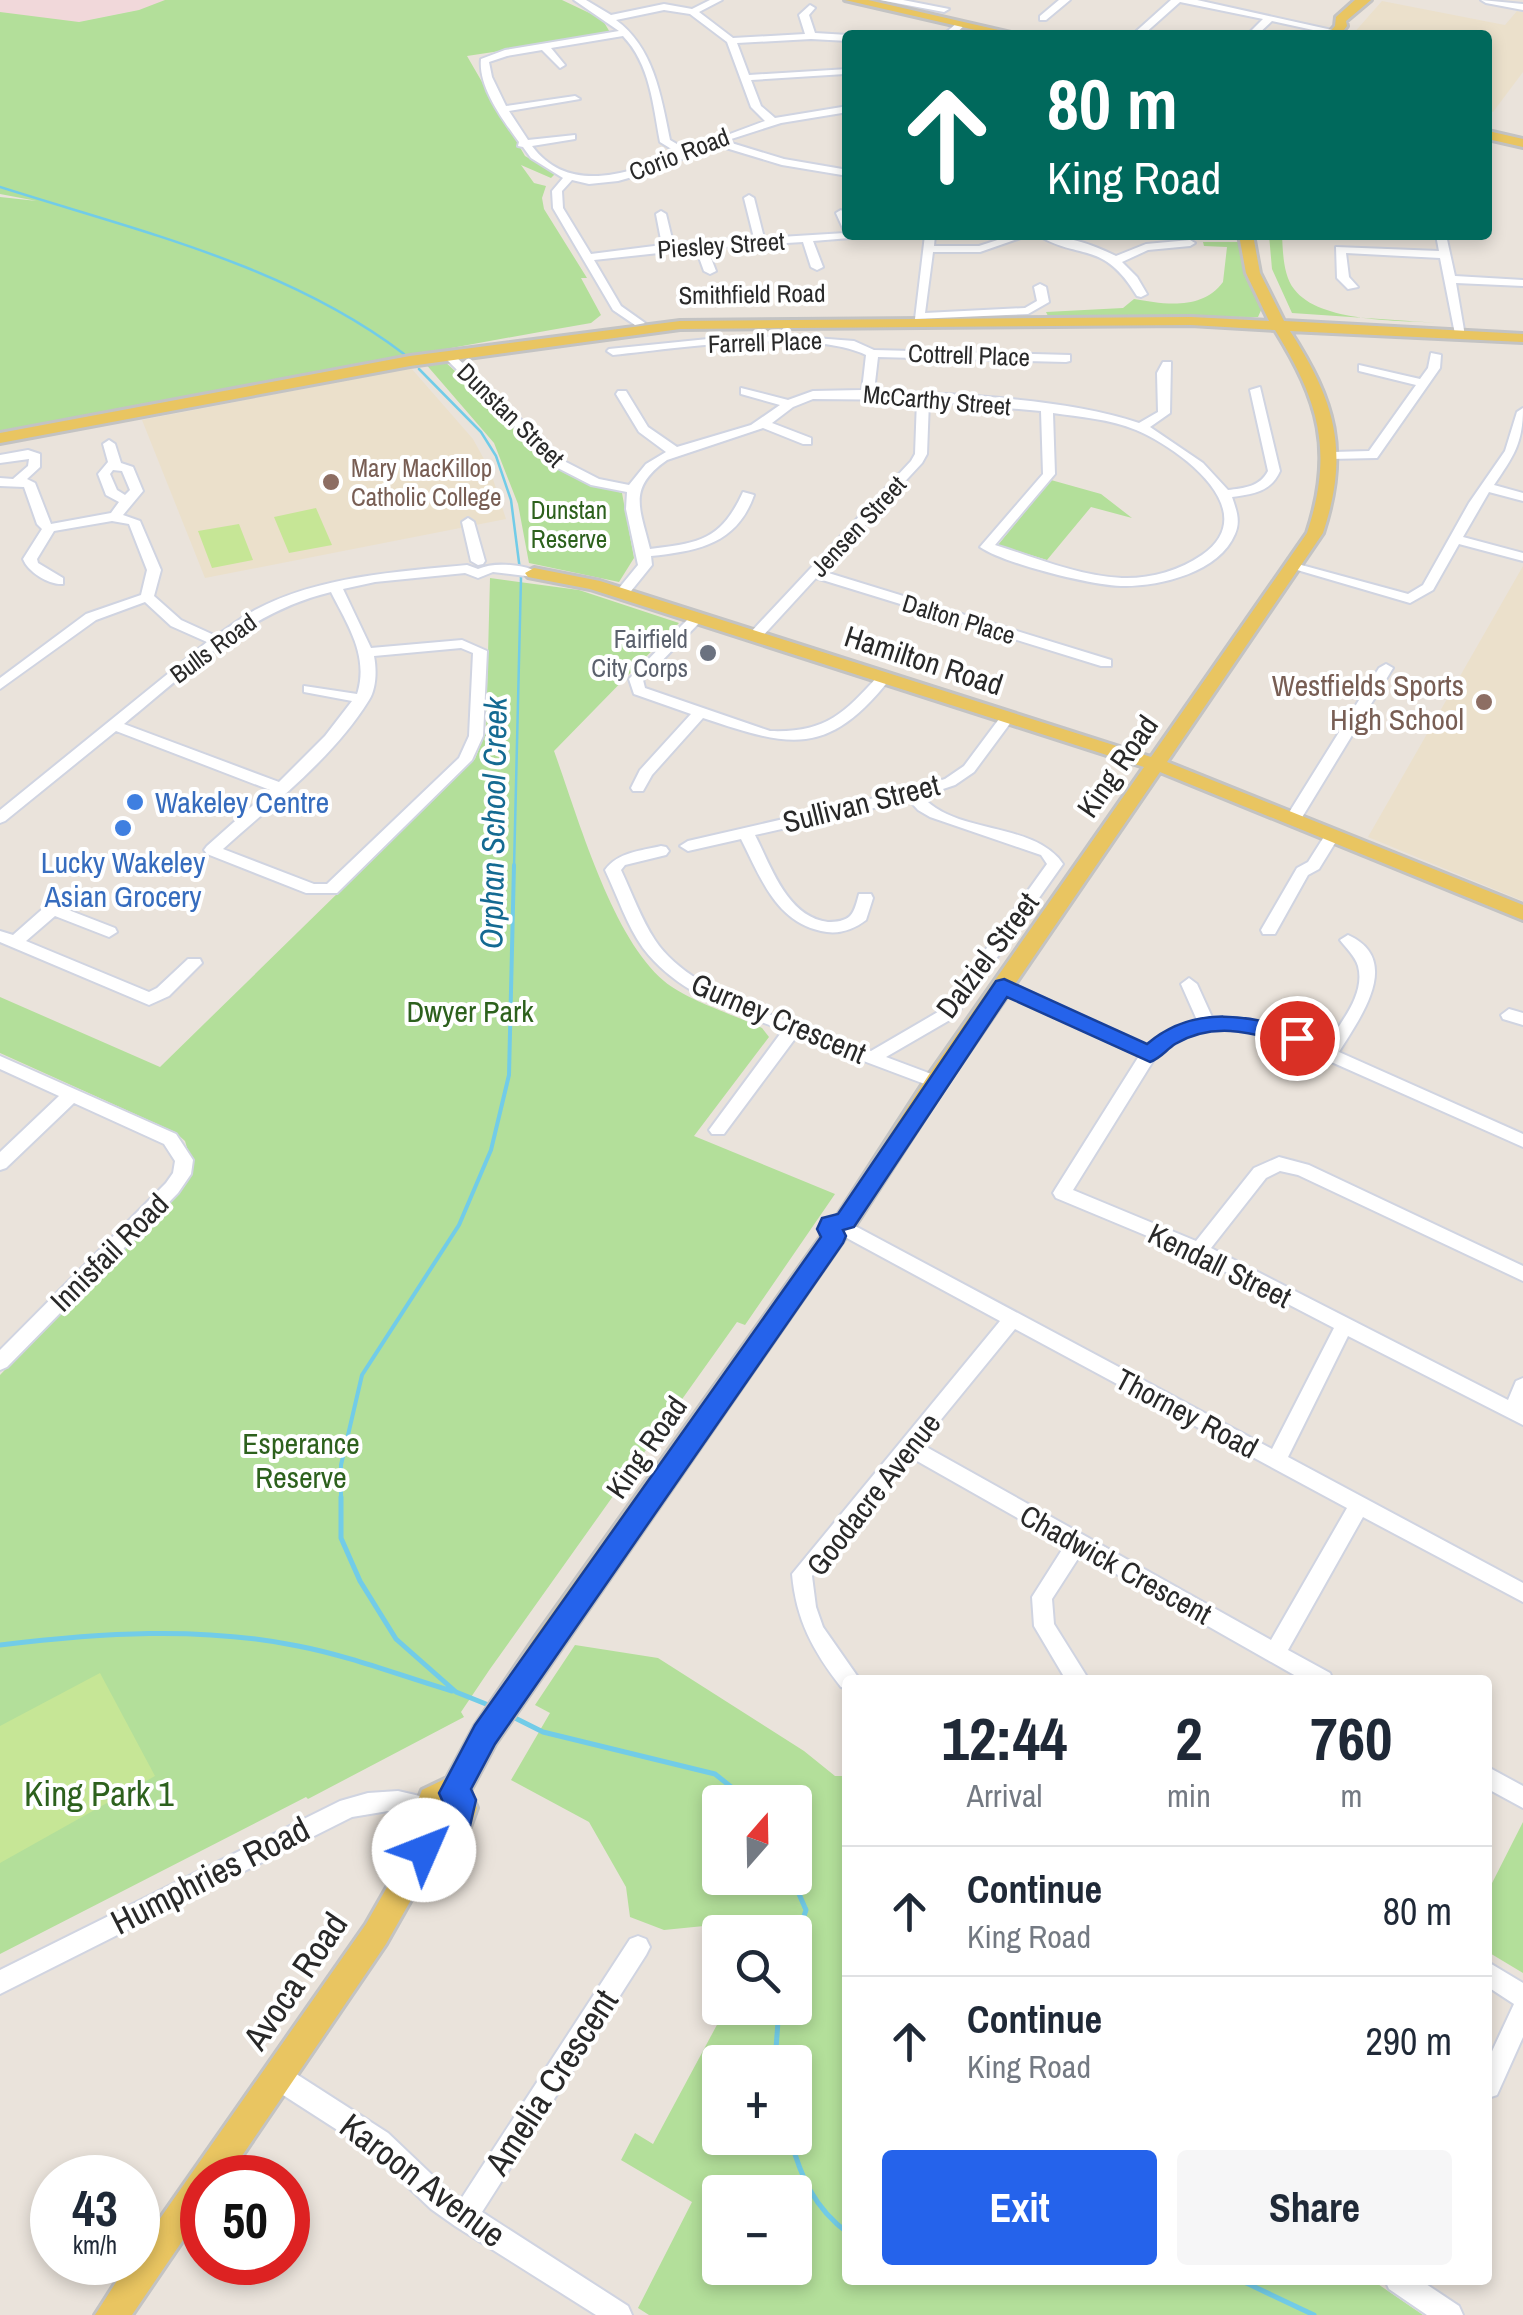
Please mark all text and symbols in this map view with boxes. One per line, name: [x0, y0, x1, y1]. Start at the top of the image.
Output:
text: 80 m: [1047, 57, 1178, 151]
icon: ahead: [882, 70, 1012, 200]
street label: Corio Road: [624, 119, 734, 189]
text: King Road: [1047, 147, 1221, 208]
street label: Piesley Street: [656, 224, 786, 266]
street label: Smithfield Road: [678, 276, 826, 312]
street label: Farrell Place: [707, 323, 823, 361]
street label: Cottrell Place: [907, 336, 1031, 374]
street label: Dunstan Street: [450, 355, 572, 475]
street label: McCarthy Street: [862, 377, 1013, 423]
place label: Mary MacKillop Catholic College: [351, 451, 501, 514]
street label: Jensen Street: [802, 468, 914, 584]
marker: Mary MacKillop Catholic College: [320, 471, 342, 493]
park label: Dunstan Reserve: [531, 493, 607, 556]
street label: Dalton Place: [898, 586, 1020, 652]
street label: Bulls Road: [163, 605, 263, 691]
street label: Hamilton Road: [840, 616, 1008, 704]
place label: Fairfield City Corps: [591, 622, 688, 685]
marker: Fairfield City Corps: [697, 642, 719, 664]
place label: Westfields Sports High School: [1272, 665, 1464, 739]
marker: Westfields Sports High School: [1473, 691, 1495, 713]
water label: Orphan School Creek: [469, 696, 517, 950]
street label: King Road: [1067, 707, 1167, 825]
street label: Sullivan Street: [779, 764, 944, 842]
place label: Wakeley Centre: [155, 782, 329, 822]
marker: Wakeley Centre: [124, 791, 146, 813]
marker: Lucky Wakeley Asian Grocery: [112, 817, 134, 839]
place label: Lucky Wakeley Asian Grocery: [41, 842, 206, 916]
street label: Dalziel Street: [927, 884, 1047, 1026]
street label: Gurney Crescent: [686, 963, 873, 1073]
park label: Dwyer Park: [406, 991, 534, 1031]
pin: [1255, 996, 1340, 1081]
icon: arrive: [1270, 1011, 1325, 1066]
street label: Innisfail Road: [41, 1184, 177, 1320]
street label: Kendall Street: [1142, 1213, 1298, 1317]
street label: Thorney Road: [1109, 1359, 1265, 1467]
street label: King Road: [596, 1388, 696, 1506]
street label: Goodacre Avenue: [797, 1404, 949, 1584]
park label: Esperance Reserve: [242, 1423, 360, 1497]
street label: Chadwick Crescent: [1013, 1495, 1219, 1633]
text: 12:44: [942, 1698, 1067, 1779]
text: 2: [1175, 1698, 1203, 1779]
text: 760: [1310, 1698, 1392, 1779]
park label: King Park 1: [24, 1770, 174, 1817]
text: Arrival: [967, 1774, 1042, 1817]
text: min: [1167, 1774, 1211, 1817]
text: m: [1340, 1774, 1362, 1817]
north arrow: [702, 1785, 812, 1895]
map controls: [702, 1785, 812, 2285]
position arrow: [372, 1798, 476, 1902]
street label: Humphries Road: [103, 1805, 317, 1945]
text: Continue: [967, 1864, 1102, 1915]
icon: ahead: [882, 1884, 937, 1939]
text: 80 m: [1383, 1886, 1452, 1937]
street label: Avoca Road: [231, 1903, 358, 2060]
button: search: [702, 1915, 812, 2025]
text: King Road: [967, 1915, 1091, 1958]
street label: Amelia Crescent: [473, 1980, 628, 2185]
text: Continue: [967, 1994, 1102, 2045]
icon: ahead: [882, 2014, 937, 2069]
text: 290 m: [1365, 2016, 1452, 2067]
button: +: [702, 2045, 812, 2155]
text: King Road: [967, 2045, 1091, 2088]
street label: Karoon Avenue: [331, 2102, 515, 2258]
button: Exit: [882, 2150, 1157, 2265]
button: Share: [1177, 2150, 1452, 2265]
speed limit sign: 50: [180, 2155, 310, 2285]
text: 43: [72, 2174, 118, 2242]
button: −: [702, 2175, 812, 2285]
text: km/h: [73, 2228, 117, 2262]

